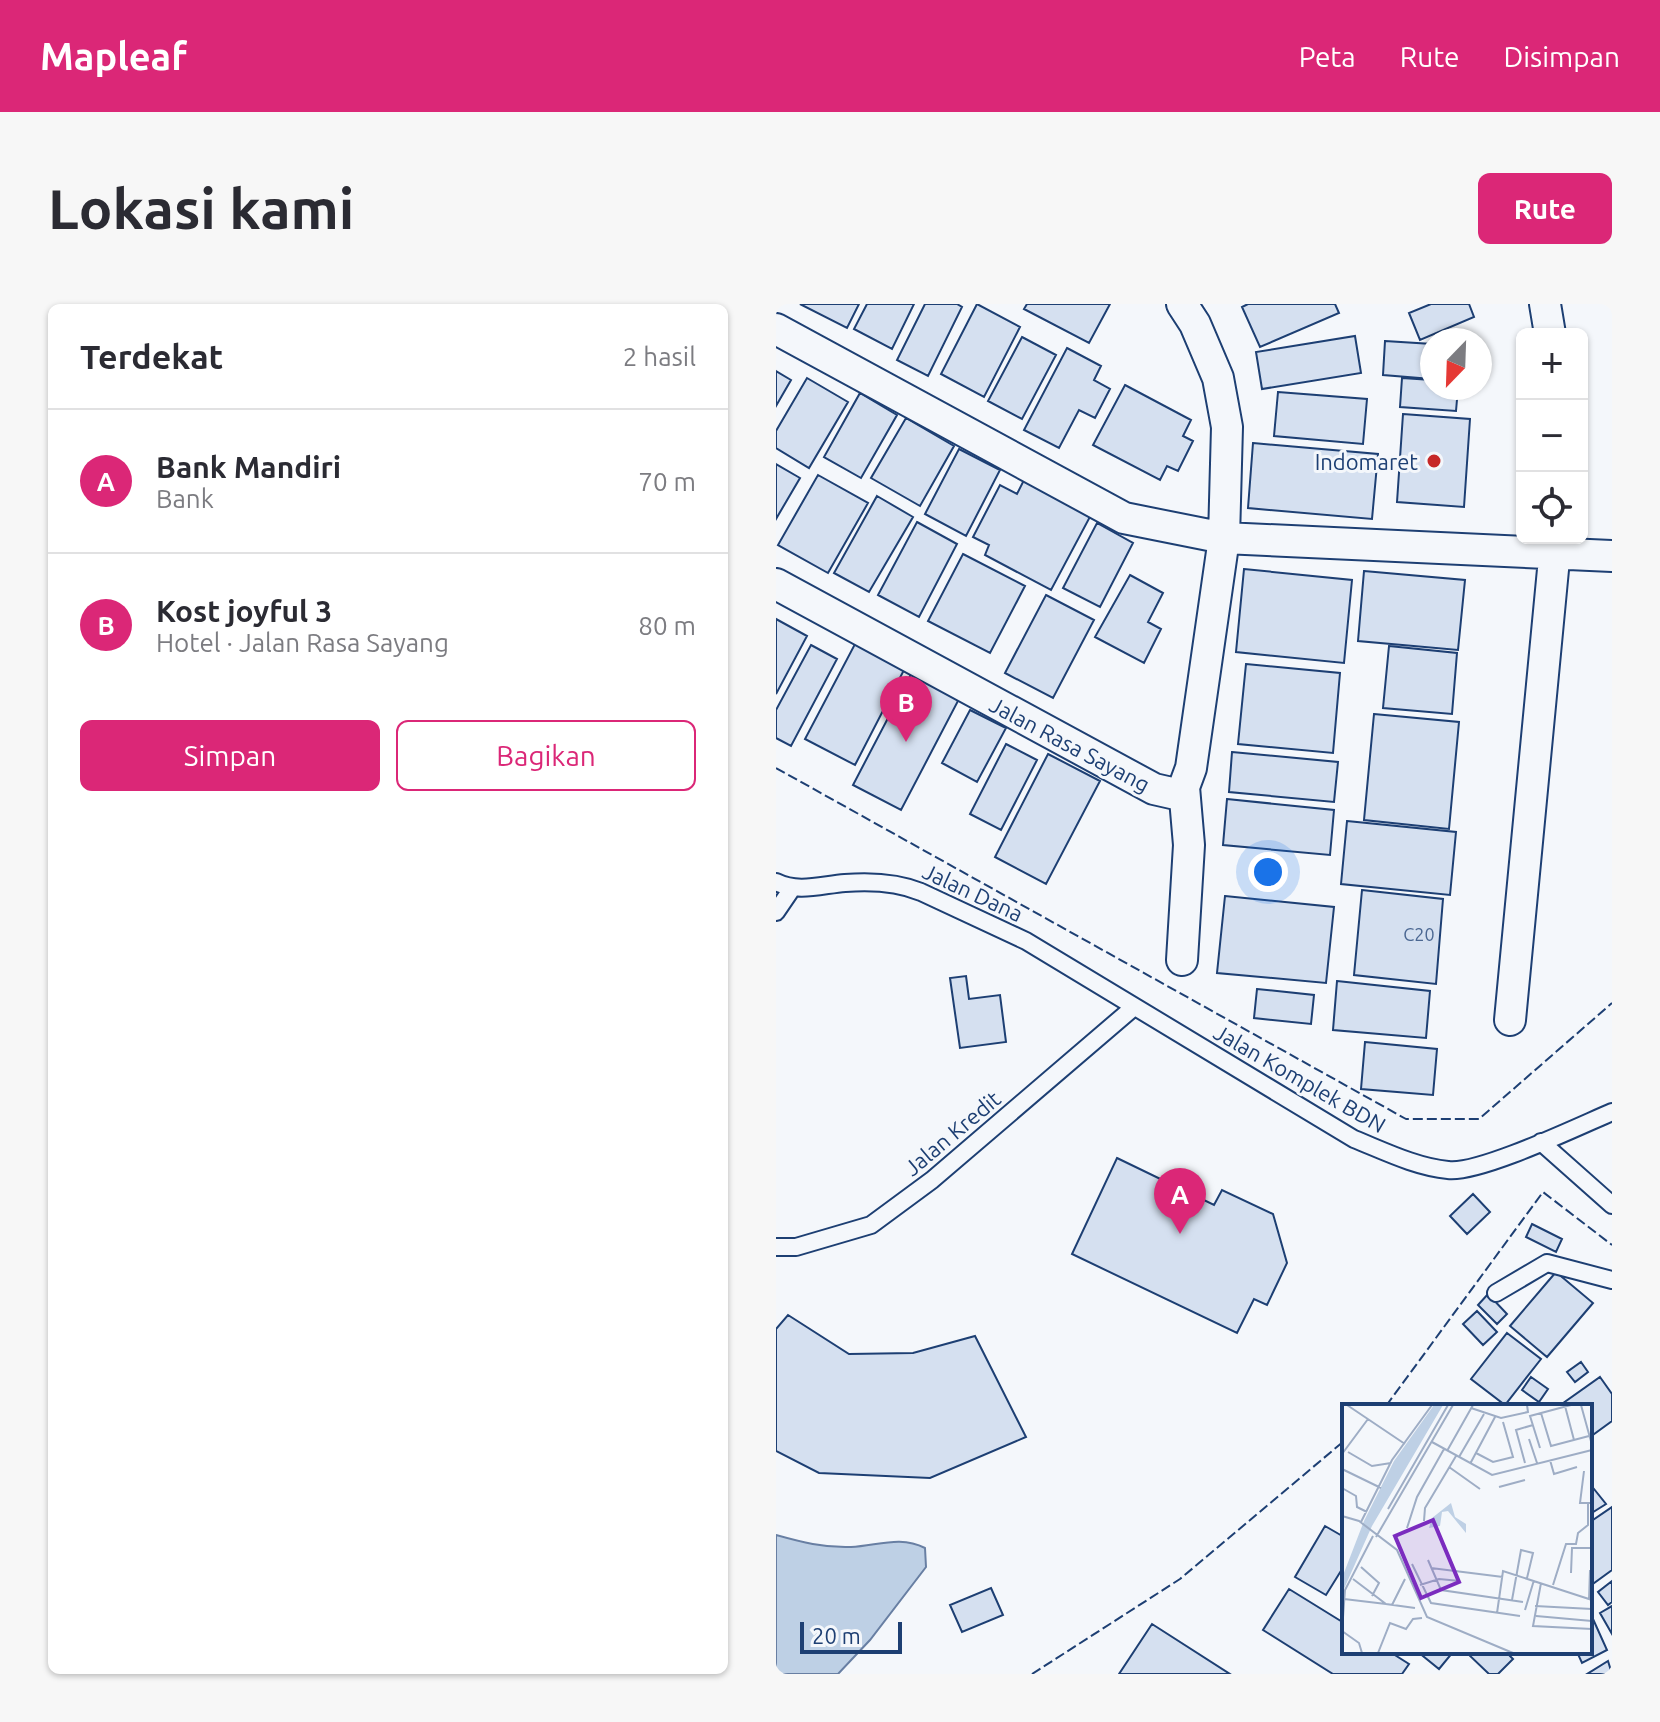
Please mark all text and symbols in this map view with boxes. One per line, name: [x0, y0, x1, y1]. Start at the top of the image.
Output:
text: Mapleaf: [40, 35, 187, 77]
text: Peta: [1299, 41, 1356, 72]
text: Rute: [1400, 41, 1460, 72]
text: Disimpan: [1504, 41, 1620, 72]
button: Rute: [1478, 173, 1612, 244]
text: Lokasi kami: [48, 177, 354, 240]
north arrow: [1420, 328, 1492, 400]
map controls: [1516, 328, 1588, 544]
button: +: [1516, 328, 1588, 400]
text: Terdekat: [80, 337, 223, 375]
text: 2 hasil: [623, 342, 696, 371]
button: −: [1516, 400, 1588, 472]
place label: Indomaret: [1315, 449, 1418, 474]
text: Bank Mandiri: [156, 450, 341, 484]
marker: Indomaret: [1425, 452, 1443, 470]
text: A: [97, 467, 115, 496]
text: 70 m: [638, 467, 696, 496]
button: locate: [1516, 472, 1588, 544]
text: Bank: [156, 484, 214, 513]
text: Kost joyful 3: [156, 594, 332, 628]
text: B: [97, 611, 115, 640]
text: 80 m: [638, 611, 696, 640]
text: Hotel · Jalan Rasa Sayang: [156, 628, 449, 657]
pin: B: [880, 676, 932, 742]
street label: Jalan Rasa Sayang: [986, 691, 1154, 797]
button: Simpan: [80, 720, 380, 791]
button: Bagikan: [396, 720, 696, 791]
your location: [1248, 852, 1288, 892]
street label: Jalan Dana: [919, 858, 1027, 926]
house number: C20: [1403, 924, 1435, 944]
street label: Jalan Komplek BDN: [1210, 1019, 1390, 1137]
street label: Jalan Kredit: [899, 1085, 1005, 1180]
pin: A: [1154, 1168, 1206, 1234]
inset map: [1342, 1404, 1592, 1654]
scale bar: [800, 1618, 902, 1654]
text: 20 m: [812, 1623, 861, 1648]

